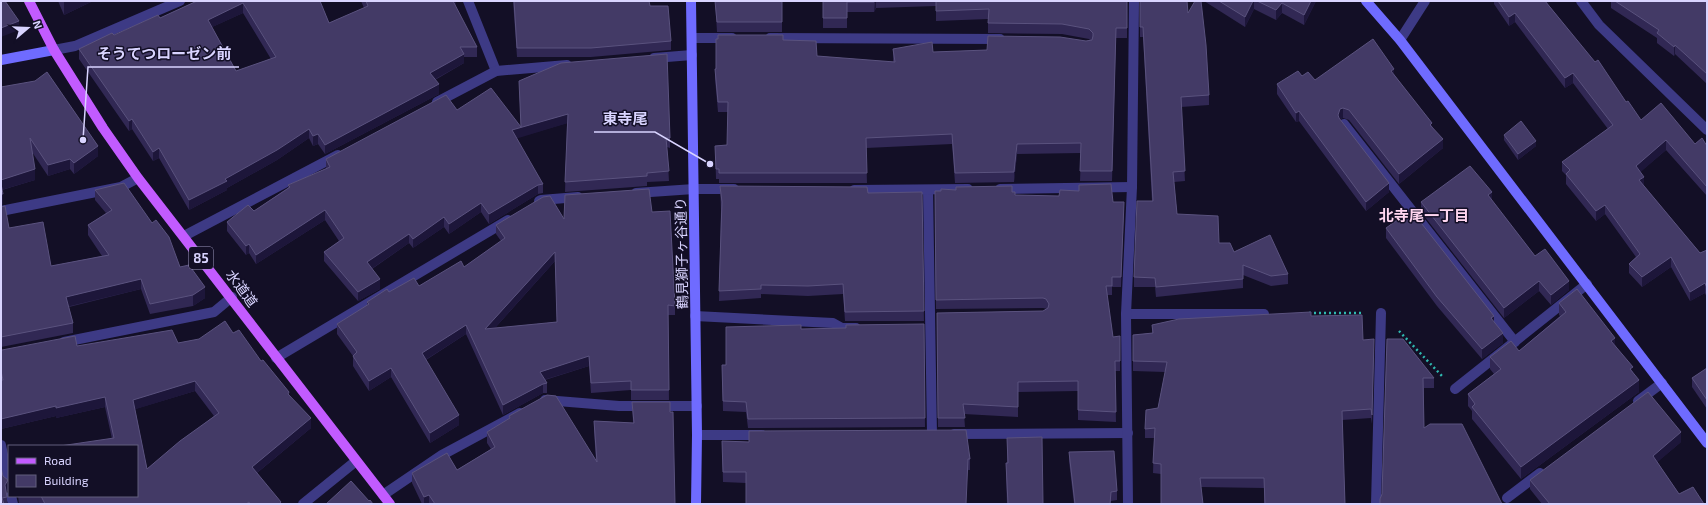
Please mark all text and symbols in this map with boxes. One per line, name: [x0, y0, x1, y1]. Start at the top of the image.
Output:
north arrow: [8, 8, 48, 48]
text: N: [30, 19, 45, 31]
callout: そうてつローゼン前: [88, 40, 239, 67]
text: そうてつローゼン前: [97, 44, 231, 62]
callout: 東寺尾: [594, 105, 655, 132]
text: 東寺尾: [602, 109, 648, 127]
street label: 鶴見獅子ヶ谷通り: [672, 197, 690, 309]
district label: 北寺尾一丁目: [1379, 206, 1469, 224]
road number: 85: [189, 247, 213, 269]
street label: 水道道: [223, 266, 261, 310]
legend: [8, 445, 138, 497]
text: Road: [44, 453, 72, 467]
text: Building: [44, 473, 89, 487]

